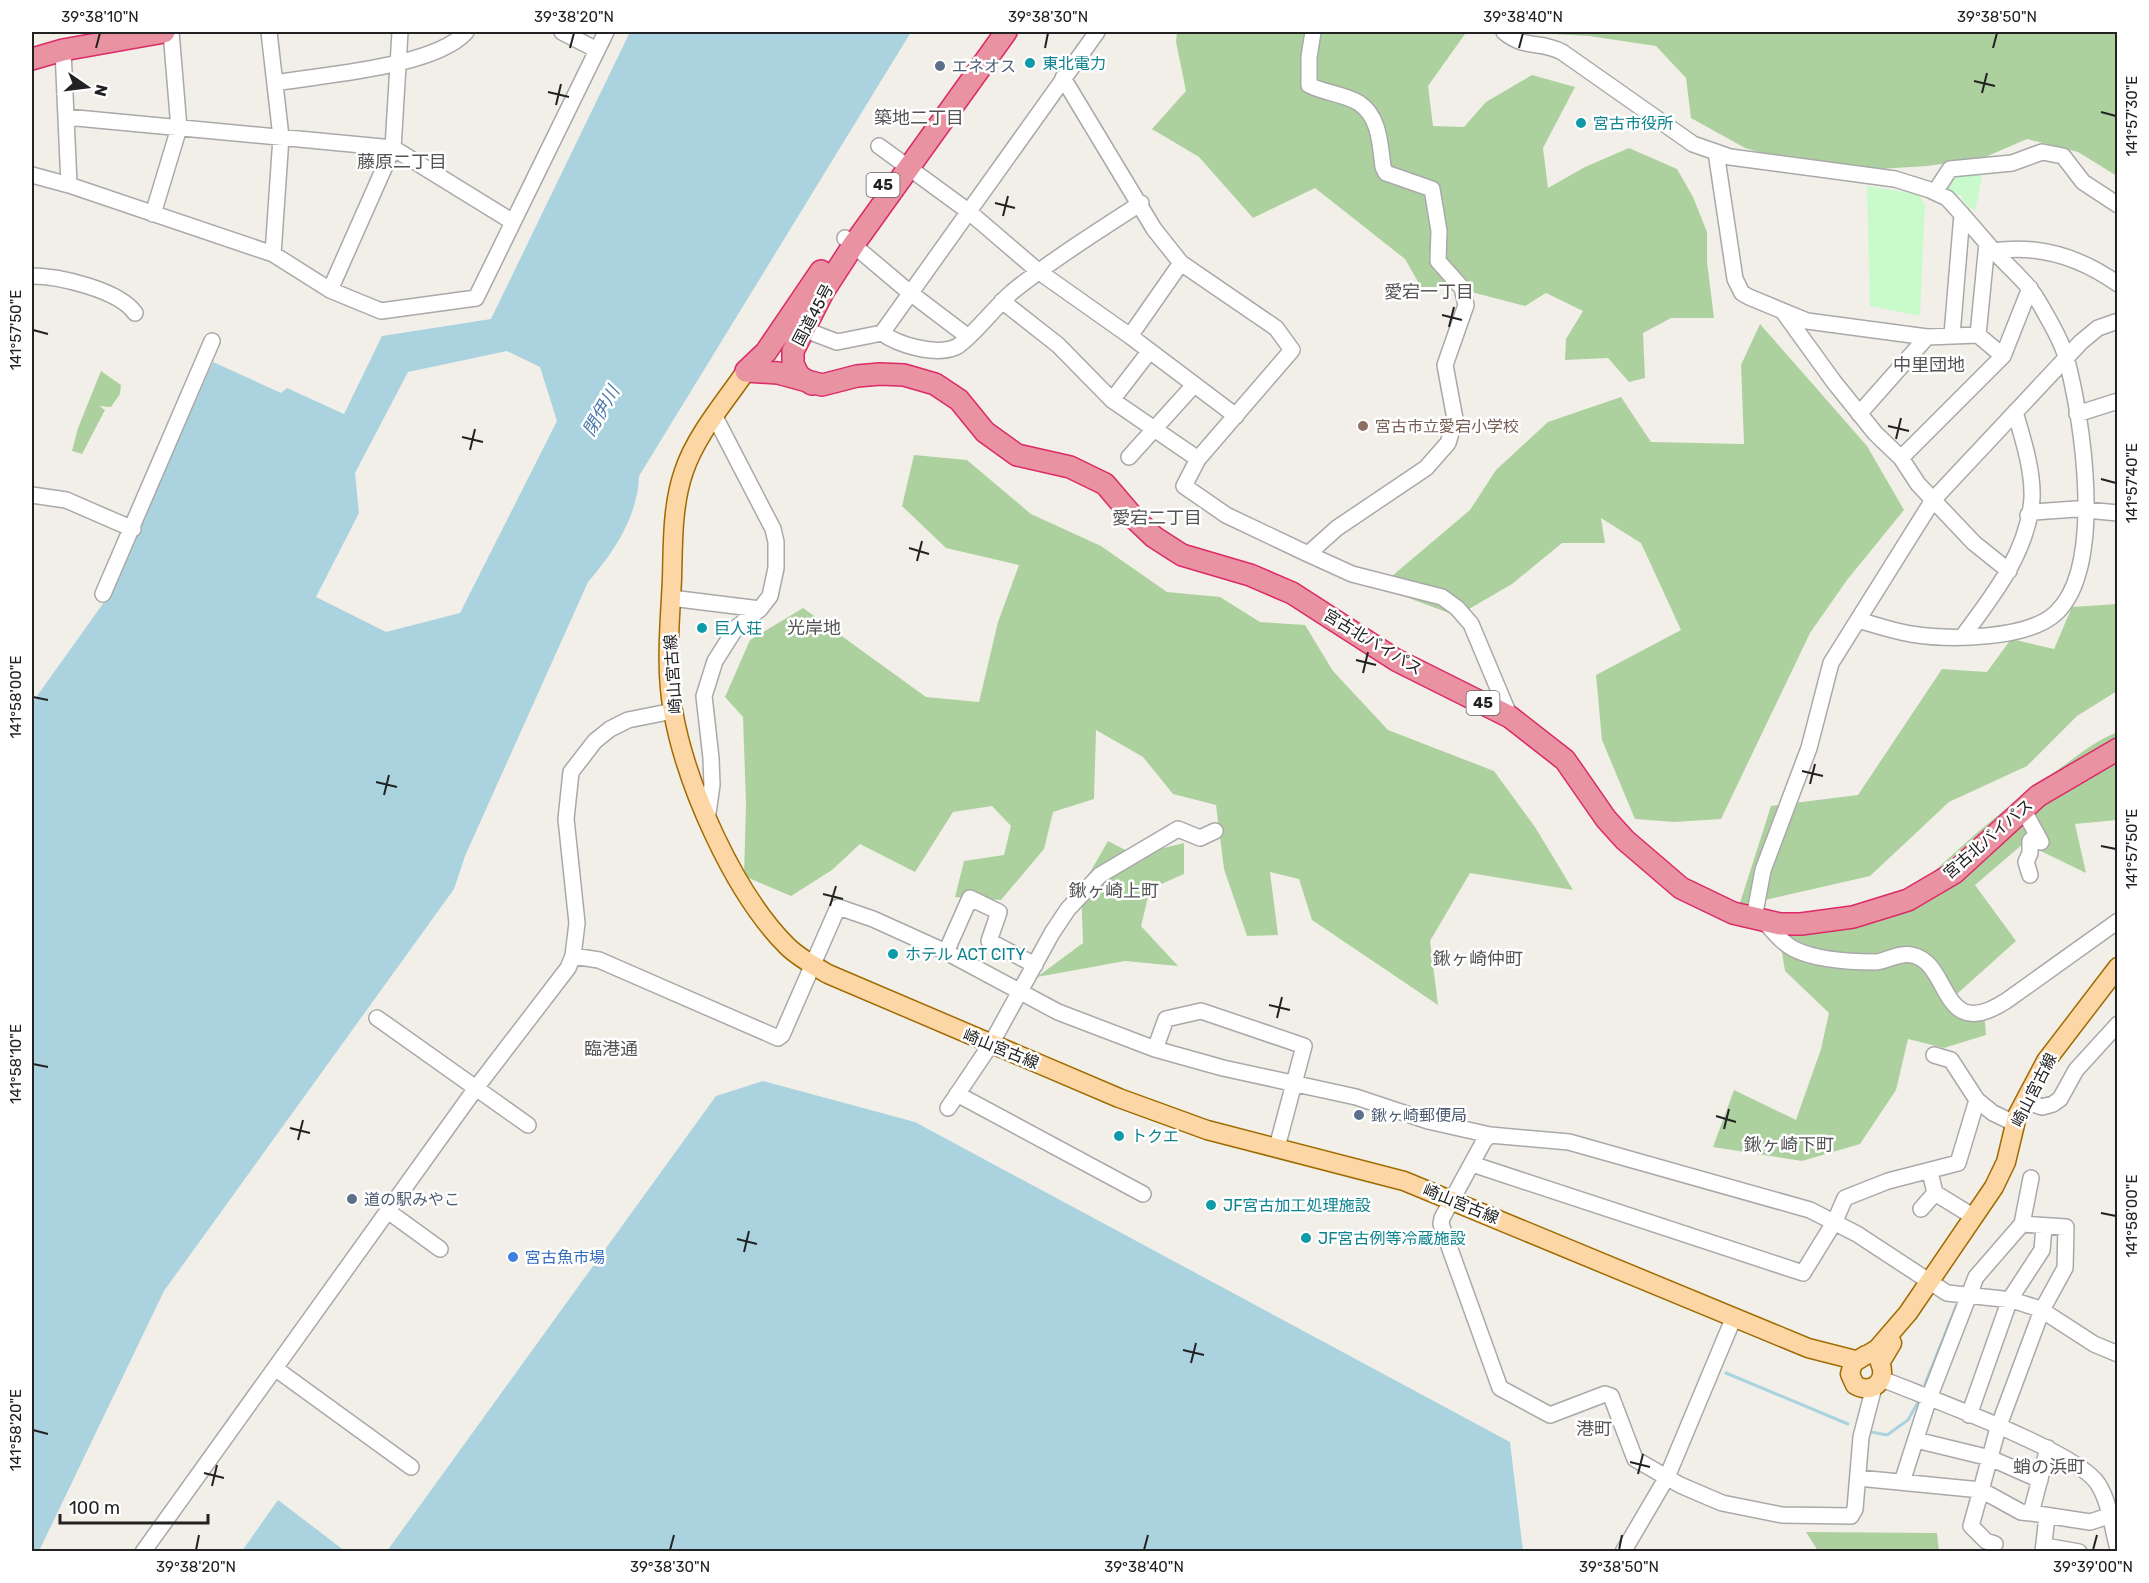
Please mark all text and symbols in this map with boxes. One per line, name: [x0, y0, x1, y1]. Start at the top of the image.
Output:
text: 39°38'10"N: [61, 8, 139, 26]
text: 39°38'20"N: [534, 8, 614, 26]
text: 39°38'30"N: [1008, 8, 1088, 26]
text: 39°38'40"N: [1483, 8, 1563, 26]
text: 39°38'50"N: [1957, 8, 2037, 26]
place label: 東北電力: [1042, 54, 1106, 73]
marker: 東北電力: [1023, 56, 1037, 70]
north arrow: [57, 57, 117, 117]
place label: エネオス: [952, 57, 1016, 76]
marker: エネオス: [933, 59, 947, 73]
text: 141°57'30"E: [2123, 76, 2141, 156]
text: N: [90, 83, 112, 98]
district label: 築地二丁目: [874, 107, 964, 129]
place label: 宮古市役所: [1593, 114, 1673, 133]
marker: 宮古市役所: [1574, 116, 1588, 130]
district label: 藤原二丁目: [357, 151, 447, 173]
road number: 45: [866, 173, 900, 197]
street label: 国道45号: [789, 281, 837, 349]
district label: 愛宕一丁目: [1384, 281, 1474, 303]
text: 141°57'50"E: [7, 290, 25, 370]
district label: 中里団地: [1893, 354, 1965, 376]
water label: 閉伊川: [578, 380, 625, 440]
place label: 宮古市立愛宕小学校: [1375, 417, 1519, 436]
marker: 宮古市立愛宕小学校: [1356, 419, 1370, 433]
text: 141°57'40"E: [2123, 443, 2141, 523]
district label: 愛宕二丁目: [1112, 507, 1202, 529]
street label: 宮古北バイパス: [1320, 605, 1426, 679]
district label: 光岸地: [787, 617, 841, 639]
place label: 巨人荘: [714, 619, 762, 638]
marker: 巨人荘: [695, 621, 709, 635]
street label: 崎山宮古線: [661, 633, 685, 715]
text: 141°58'00"E: [7, 655, 25, 739]
road number: 45: [1466, 691, 1500, 715]
street label: 宮古北バイパス: [1940, 795, 2036, 883]
text: 141°57'50"E: [2123, 809, 2141, 889]
district label: 鍬ヶ崎上町: [1069, 880, 1159, 902]
place label: ホテル ACT CITY: [905, 945, 1026, 964]
marker: ホテル ACT CITY: [886, 947, 900, 961]
district label: 鍬ヶ崎仲町: [1433, 948, 1523, 970]
text: 141°58'10"E: [7, 1024, 25, 1104]
street label: 崎山宮古線: [960, 1025, 1042, 1073]
district label: 臨港通: [584, 1038, 638, 1060]
street label: 崎山宮古線: [2007, 1050, 2061, 1130]
place label: 鍬ヶ崎郵便局: [1371, 1106, 1467, 1125]
marker: 鍬ヶ崎郵便局: [1352, 1108, 1366, 1122]
place label: トクエ: [1131, 1127, 1179, 1146]
marker: トクエ: [1112, 1129, 1126, 1143]
district label: 鍬ヶ崎下町: [1744, 1134, 1834, 1156]
text: 141°58'00"E: [2123, 1174, 2141, 1258]
street label: 崎山宮古線: [1420, 1180, 1502, 1228]
place label: 道の駅みやこ: [364, 1190, 460, 1209]
marker: 道の駅みやこ: [345, 1192, 359, 1206]
place label: JF宮古加工処理施設: [1223, 1196, 1371, 1215]
marker: JF宮古加工処理施設: [1204, 1198, 1218, 1212]
place label: JF宮古例等冷蔵施設: [1318, 1229, 1466, 1248]
marker: JF宮古例等冷蔵施設: [1299, 1231, 1313, 1245]
place label: 宮古魚市場: [525, 1248, 605, 1267]
marker: 宮古魚市場: [506, 1250, 520, 1264]
text: 141°58'20"E: [7, 1389, 25, 1471]
district label: 港町: [1576, 1418, 1612, 1440]
district label: 蛸の浜町: [2013, 1456, 2085, 1478]
scale bar: [60, 1487, 208, 1525]
text: 100 m: [69, 1497, 120, 1519]
text: 39°38'20"N: [156, 1558, 236, 1576]
text: 39°38'30"N: [630, 1558, 710, 1576]
text: 39°38'40"N: [1104, 1558, 1184, 1576]
text: 39°38'50"N: [1579, 1558, 1659, 1576]
text: 39°39'00"N: [2053, 1558, 2133, 1576]

